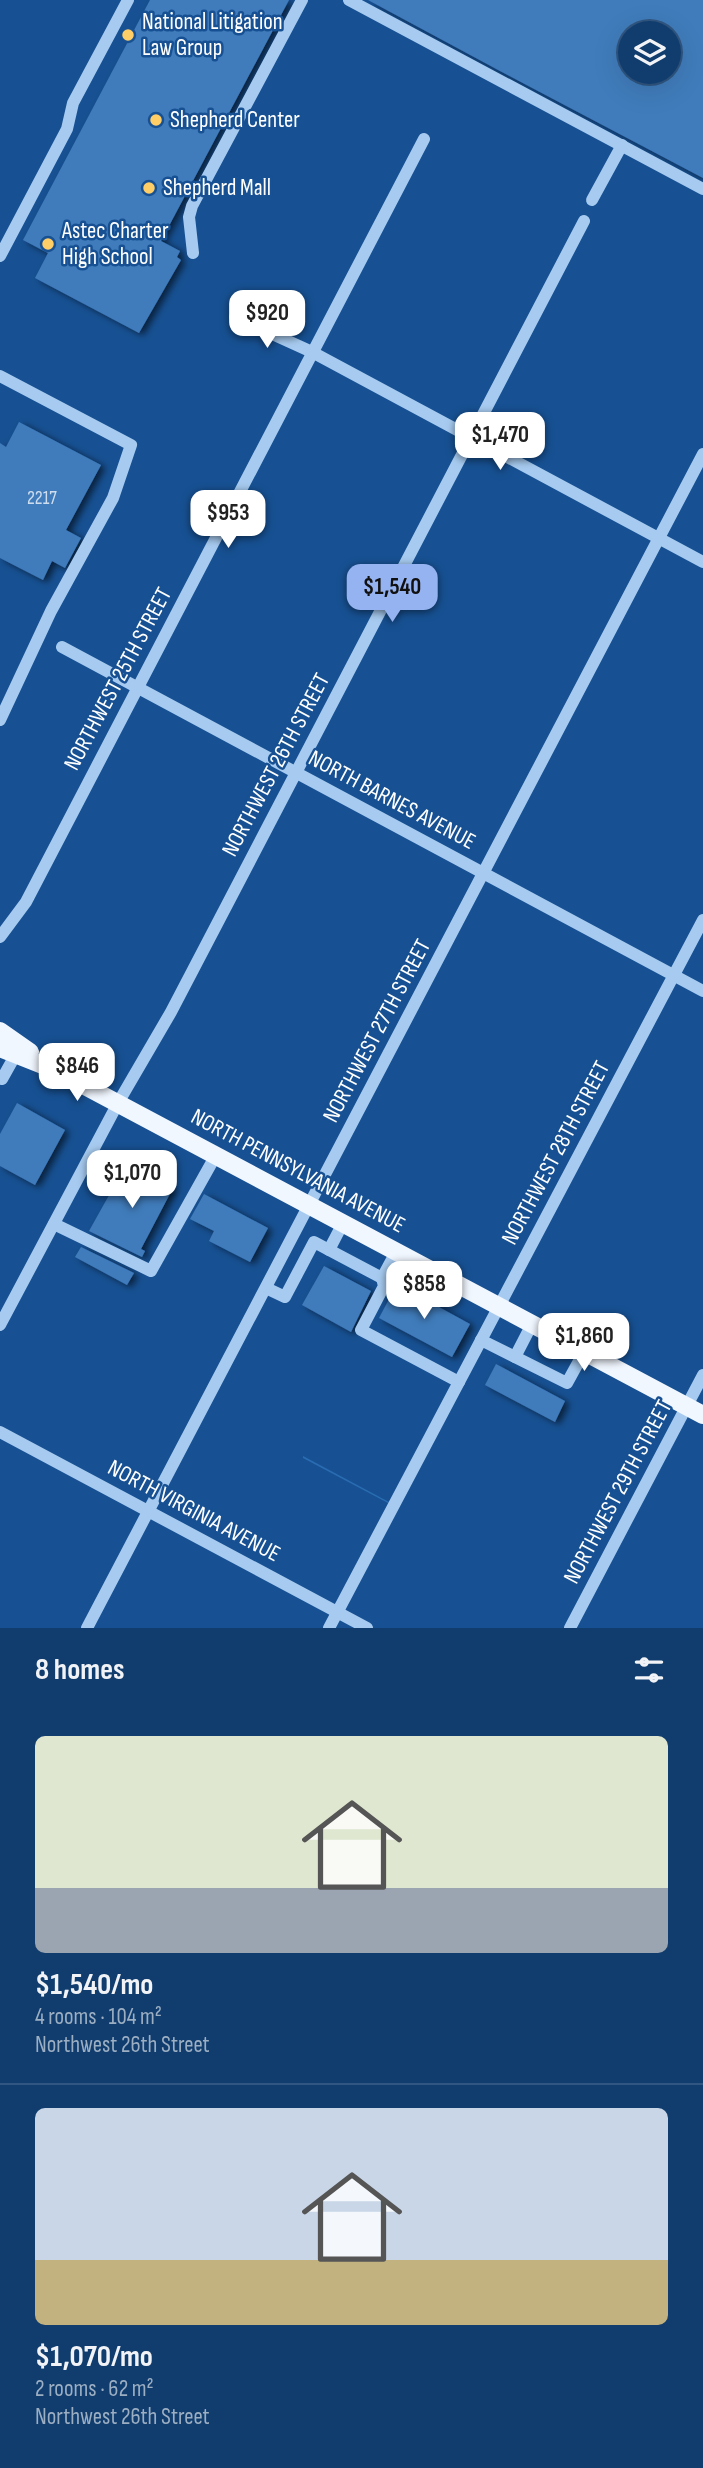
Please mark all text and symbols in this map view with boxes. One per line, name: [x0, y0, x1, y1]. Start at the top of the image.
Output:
place label: National Litigation Law Group: [142, 8, 283, 62]
map controls: [618, 21, 681, 84]
button: layers: [618, 21, 681, 84]
marker: National Litigation Law Group: [120, 27, 136, 43]
place label: Shepherd Center: [170, 106, 300, 134]
marker: Shepherd Center: [148, 112, 164, 128]
place label: Shepherd Mall: [163, 174, 271, 202]
marker: Shepherd Mall: [141, 180, 157, 196]
place label: Astec Charter High School: [61, 217, 169, 271]
marker: Astec Charter High School: [40, 236, 56, 252]
pin: $920: [226, 290, 308, 350]
text: $920: [245, 299, 289, 327]
pin: $1,470: [443, 412, 557, 472]
text: $1,470: [471, 421, 529, 449]
house number: 2217: [27, 487, 57, 510]
pin: $953: [187, 490, 269, 550]
text: $953: [206, 499, 250, 527]
pin: $1,540: [335, 564, 449, 624]
text: $1,540: [363, 573, 421, 601]
street label: NORTHWEST 25TH STREET: [58, 583, 178, 775]
street label: NORTHWEST 26TH STREET: [216, 669, 336, 861]
street label: NORTH BARNES AVENUE: [304, 744, 480, 856]
street label: NORTHWEST 27TH STREET: [317, 935, 437, 1127]
pin: $846: [36, 1044, 118, 1103]
text: $846: [55, 1052, 99, 1080]
street label: NORTHWEST 28TH STREET: [496, 1056, 616, 1250]
street label: NORTH PENNSYLVANIA AVENUE: [186, 1103, 410, 1239]
pin: $1,070: [75, 1150, 189, 1210]
text: $1,070: [103, 1159, 161, 1187]
pin: $858: [383, 1262, 465, 1321]
text: $858: [402, 1270, 446, 1298]
pin: $1,860: [527, 1314, 641, 1373]
text: $1,860: [554, 1322, 614, 1350]
street label: NORTHWEST 29TH STREET: [558, 1395, 678, 1589]
street label: NORTH VIRGINIA AVENUE: [103, 1454, 285, 1568]
icon: filters: [630, 1651, 668, 1689]
text: 8 homes: [35, 1652, 124, 1688]
icon: home: [289, 1782, 415, 1908]
text: $1,540/mo: [35, 1967, 153, 2003]
text: 4 rooms · 104 m²: [35, 2003, 162, 2031]
text: Northwest 26th Street: [35, 2031, 210, 2059]
icon: home: [289, 2154, 415, 2280]
text: $1,070/mo: [35, 2339, 153, 2375]
text: 2 rooms · 62 m²: [35, 2375, 154, 2403]
text: Northwest 26th Street: [35, 2403, 210, 2431]

